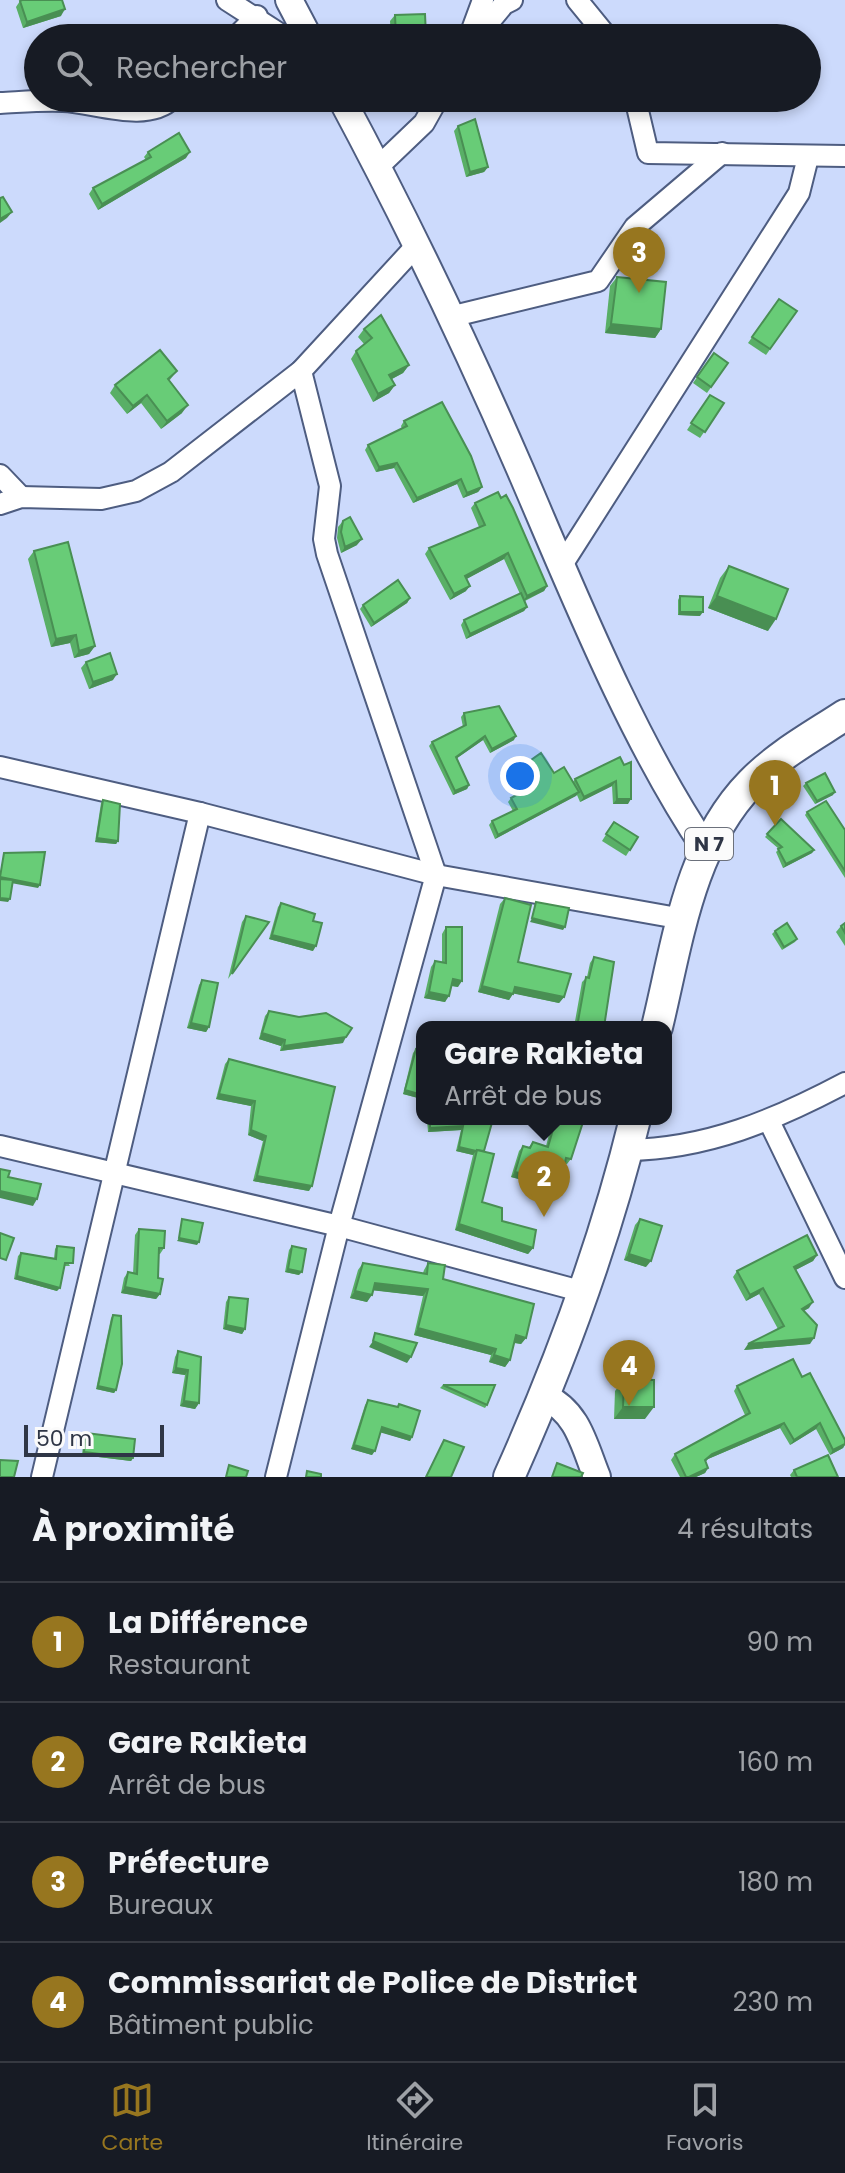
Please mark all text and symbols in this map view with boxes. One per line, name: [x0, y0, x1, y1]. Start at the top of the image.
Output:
search box: [24, 24, 821, 112]
icon: search: [52, 46, 96, 90]
text: Rechercher: [116, 46, 287, 89]
pin: 3: [613, 227, 665, 293]
your location: [500, 756, 540, 796]
pin: 1: [749, 760, 801, 826]
road number: N 7: [685, 828, 733, 860]
popup: [416, 1021, 672, 1125]
text: Gare Rakieta: [444, 1032, 644, 1075]
text: Arrêt de bus: [444, 1078, 602, 1114]
pin: 2: [518, 1151, 570, 1217]
pin: 4: [603, 1340, 655, 1406]
scale bar: [24, 1421, 164, 1457]
text: 50 m: [36, 1423, 92, 1454]
text: À proximité: [32, 1505, 234, 1553]
text: 4 résultats: [677, 1511, 813, 1547]
text: La Différence: [108, 1601, 308, 1644]
text: 1: [53, 1624, 63, 1660]
text: 90 m: [747, 1624, 813, 1660]
text: Restaurant: [108, 1647, 251, 1683]
text: Gare Rakieta: [108, 1721, 307, 1764]
text: 2: [51, 1744, 65, 1780]
text: 160 m: [738, 1744, 813, 1780]
text: Arrêt de bus: [108, 1767, 266, 1803]
text: Préfecture: [108, 1841, 269, 1884]
text: 3: [50, 1864, 66, 1900]
text: 180 m: [738, 1864, 813, 1900]
text: Bureaux: [108, 1887, 213, 1923]
text: Commissariat de Police de District: [108, 1961, 637, 2004]
text: 4: [49, 1984, 67, 2020]
text: 230 m: [733, 1984, 813, 2020]
text: Bâtiment public: [108, 2007, 314, 2043]
tab: Carte: [101, 2078, 163, 2159]
tab: Itinéraire: [366, 2078, 463, 2159]
tab: Favoris: [666, 2078, 744, 2159]

